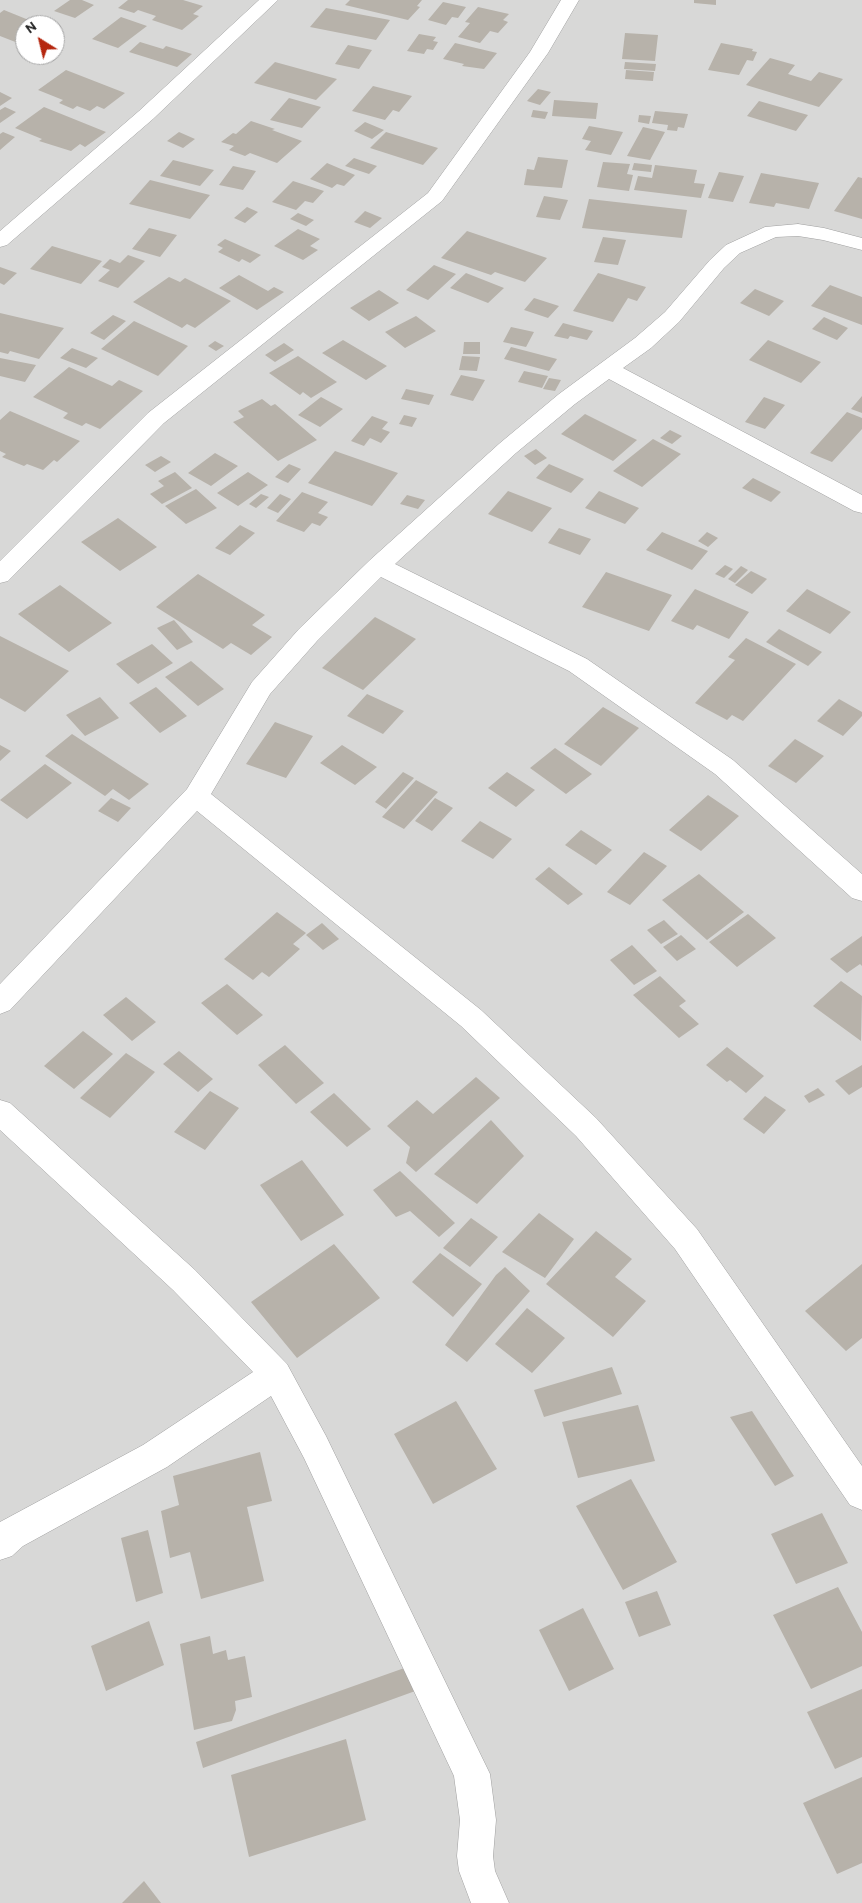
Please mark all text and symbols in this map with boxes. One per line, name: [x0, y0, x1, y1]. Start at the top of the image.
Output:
north arrow: [15, 15, 65, 65]
text: N: [22, 18, 41, 38]

